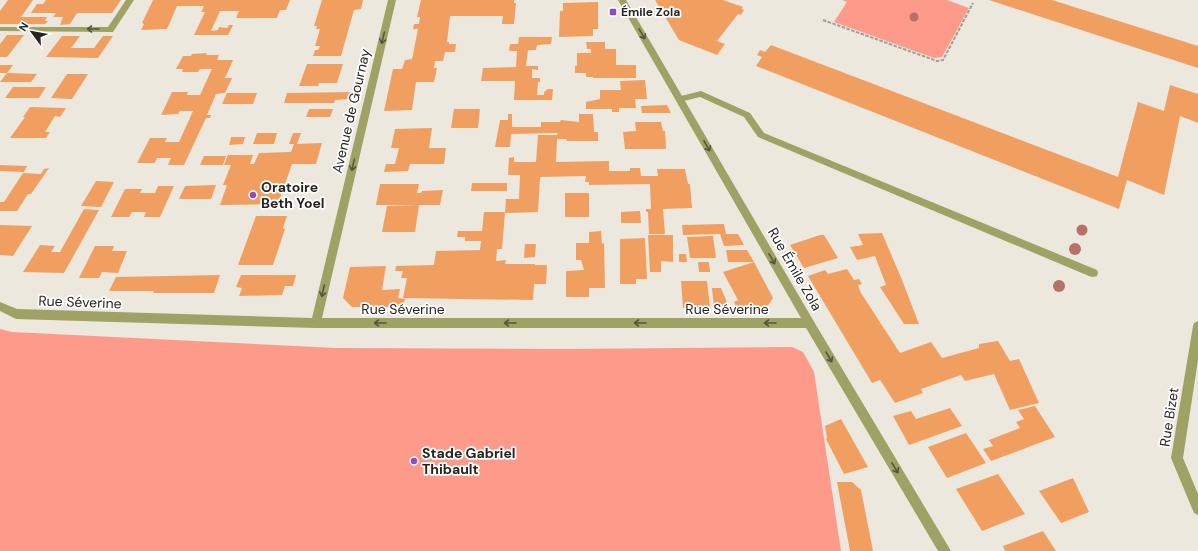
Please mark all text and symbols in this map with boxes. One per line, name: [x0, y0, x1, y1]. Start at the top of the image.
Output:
place label: Émile Zola: [621, 4, 680, 20]
marker: Émile Zola: [608, 7, 618, 17]
north arrow: [12, 12, 52, 52]
text: N: [15, 20, 32, 34]
one-way arrow: [87, 26, 100, 33]
one-way arrow: [638, 28, 646, 40]
one-way arrow: [378, 31, 386, 44]
street label: Avenue de Gournay: [328, 47, 374, 175]
one-way arrow: [703, 140, 711, 152]
one-way arrow: [348, 158, 356, 171]
place label: Oratoire Beth Yoel: [261, 178, 325, 212]
marker: Oratoire Beth Yoel: [248, 190, 258, 200]
street label: Rue Émile Zola: [764, 224, 826, 314]
one-way arrow: [768, 253, 776, 265]
one-way arrow: [319, 284, 327, 297]
street label: Rue Séverine: [38, 292, 122, 312]
street label: Rue Séverine: [361, 300, 445, 318]
street label: Rue Séverine: [685, 300, 769, 318]
one-way arrow: [374, 319, 387, 327]
one-way arrow: [504, 319, 517, 327]
one-way arrow: [634, 319, 647, 327]
one-way arrow: [764, 319, 777, 327]
one-way arrow: [825, 351, 833, 363]
street label: Rue Bizet: [1155, 386, 1183, 448]
place label: Stade Gabriel Thibault: [422, 444, 516, 478]
marker: Stade Gabriel Thibault: [409, 456, 419, 466]
one-way arrow: [892, 462, 900, 474]

